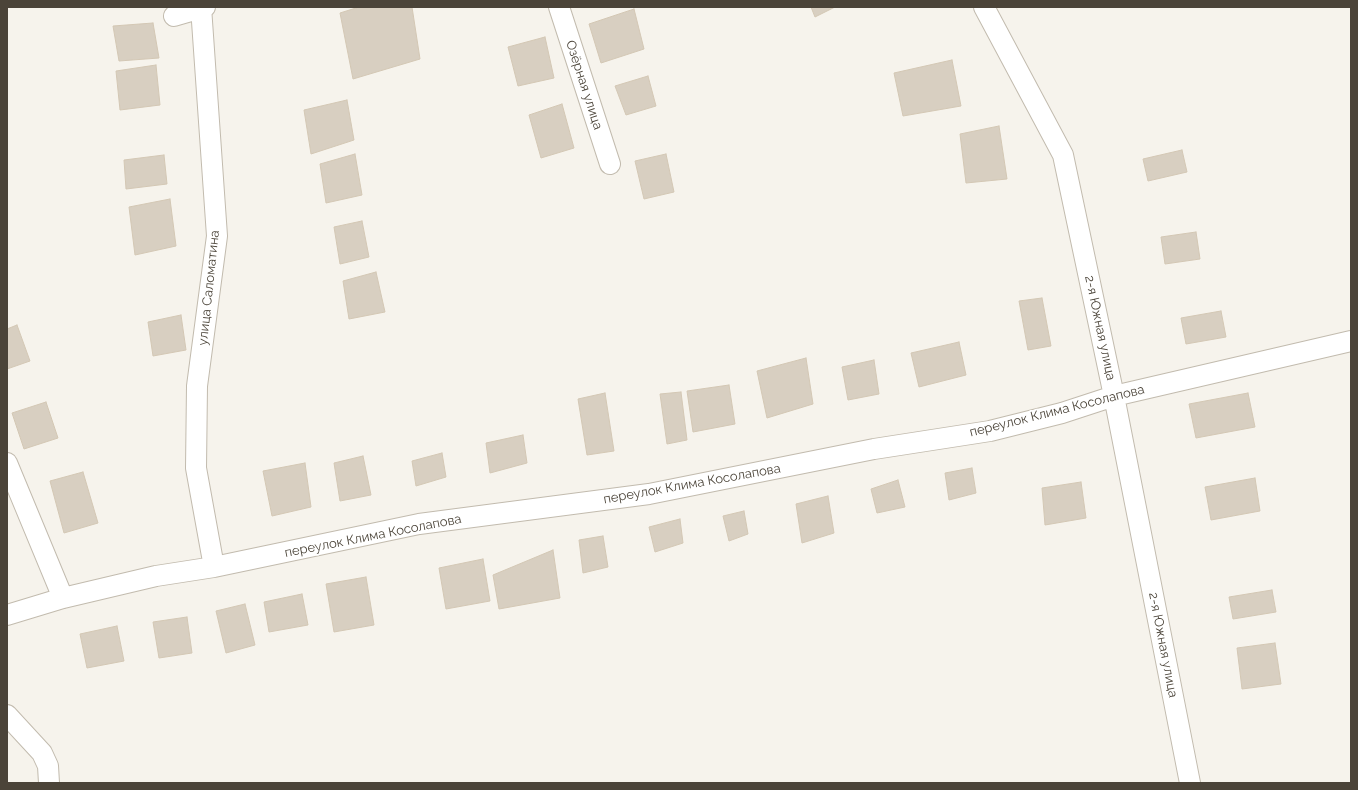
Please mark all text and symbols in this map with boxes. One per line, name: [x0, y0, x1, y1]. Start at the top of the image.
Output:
street label: Озёрная улица: [562, 38, 606, 132]
street label: улица Саломатина: [195, 230, 223, 346]
street label: 2-я Южная улица: [1081, 274, 1119, 382]
street label: переулок Клима Косолапова: [968, 382, 1146, 440]
street label: переулок Клима Косолапова: [602, 461, 782, 507]
street label: переулок Клима Косолапова: [283, 511, 463, 561]
street label: 2-я Южная улица: [1145, 591, 1181, 699]

